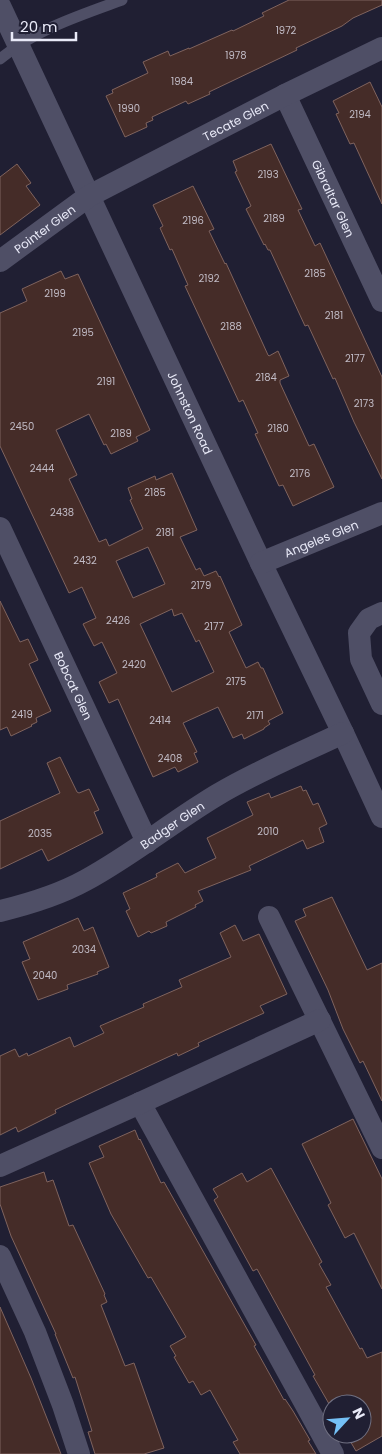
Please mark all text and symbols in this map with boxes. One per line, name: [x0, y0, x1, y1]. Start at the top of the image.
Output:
scale bar: [12, 10, 76, 42]
text: 20 m: [20, 16, 58, 37]
house number: 1972: [276, 23, 297, 38]
house number: 1978: [225, 48, 247, 63]
house number: 1984: [171, 74, 193, 89]
street label: Tecate Glen: [200, 97, 271, 145]
house number: 1990: [118, 101, 140, 116]
house number: 2194: [349, 107, 371, 122]
street label: Gibraltar Glen: [308, 157, 359, 240]
house number: 2193: [257, 167, 279, 182]
street label: Pointer Glen: [10, 200, 79, 257]
house number: 2189: [263, 211, 285, 226]
house number: 2196: [182, 213, 204, 228]
house number: 2185: [304, 266, 326, 281]
house number: 2192: [199, 271, 220, 286]
house number: 2199: [44, 286, 66, 301]
house number: 2181: [325, 308, 343, 323]
house number: 2188: [220, 319, 242, 334]
house number: 2195: [72, 325, 94, 340]
house number: 2177: [345, 351, 365, 366]
street label: Johnston Road: [164, 368, 217, 457]
house number: 2184: [255, 370, 277, 385]
house number: 2191: [97, 374, 115, 389]
house number: 2173: [354, 396, 374, 411]
house number: 2450: [10, 419, 34, 434]
house number: 2180: [267, 421, 289, 436]
house number: 2189: [110, 426, 132, 441]
house number: 2444: [30, 461, 54, 476]
house number: 2176: [290, 466, 310, 481]
house number: 2185: [144, 485, 166, 500]
house number: 2438: [50, 505, 74, 520]
street label: Angeles Glen: [281, 515, 361, 561]
house number: 2181: [156, 525, 174, 540]
house number: 2432: [73, 553, 97, 568]
house number: 2179: [191, 578, 211, 593]
house number: 2426: [106, 613, 130, 628]
house number: 2177: [204, 619, 224, 634]
street label: Bobcat Glen: [50, 649, 97, 723]
house number: 2420: [122, 657, 146, 672]
house number: 2175: [226, 674, 246, 689]
house number: 2419: [11, 707, 33, 722]
house number: 2171: [246, 708, 264, 723]
house number: 2414: [149, 713, 171, 728]
house number: 2408: [158, 751, 182, 766]
street label: Badger Glen: [136, 797, 207, 853]
house number: 2010: [257, 824, 279, 839]
house number: 2035: [28, 826, 52, 841]
house number: 2034: [72, 942, 96, 957]
house number: 2040: [33, 968, 57, 983]
north arrow: [322, 1394, 372, 1444]
text: N: [347, 1404, 370, 1422]

